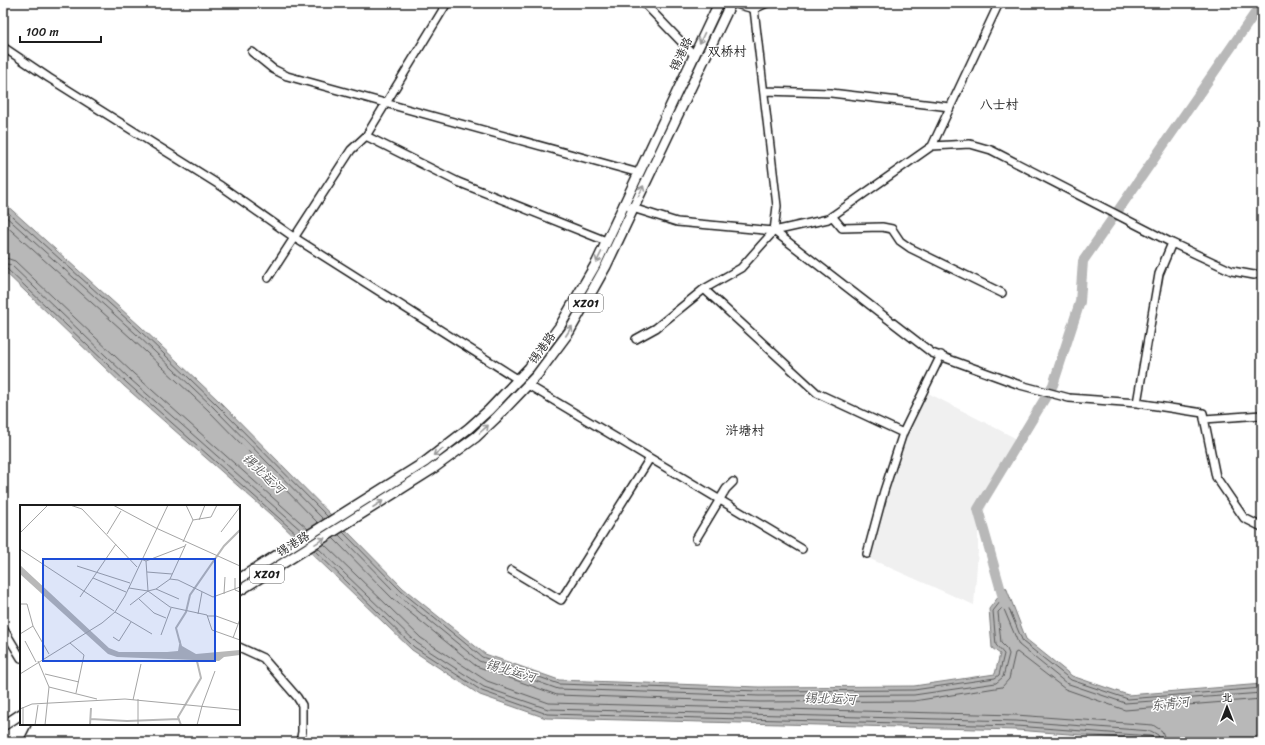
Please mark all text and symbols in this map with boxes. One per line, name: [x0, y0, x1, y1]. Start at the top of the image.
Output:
scale bar: [20, 18, 101, 44]
text: 100 m: [26, 21, 59, 43]
one-way arrow: [698, 32, 705, 44]
street label: 锡港路: [663, 33, 699, 75]
district label: 双桥村: [707, 40, 747, 63]
district label: 八士村: [979, 93, 1019, 116]
one-way arrow: [637, 185, 645, 197]
one-way arrow: [595, 251, 602, 263]
road number: XZ01: [569, 294, 603, 312]
one-way arrow: [565, 326, 573, 337]
street label: 锡港路: [523, 327, 561, 369]
district label: 浒塘村: [725, 419, 765, 442]
one-way arrow: [479, 424, 489, 434]
water label: 锡北运河: [237, 447, 292, 501]
one-way arrow: [432, 448, 443, 456]
one-way arrow: [372, 500, 383, 508]
inset map: [20, 505, 240, 725]
street label: 锡港路: [272, 525, 314, 563]
one-way arrow: [314, 537, 325, 545]
road number: XZ01: [250, 565, 284, 583]
water label: 锡北运河: [483, 652, 541, 689]
water label: 锡北运河: [804, 686, 858, 711]
north arrow: [1207, 687, 1247, 727]
text: 北: [1222, 688, 1233, 707]
water label: 东青河: [1149, 689, 1193, 717]

